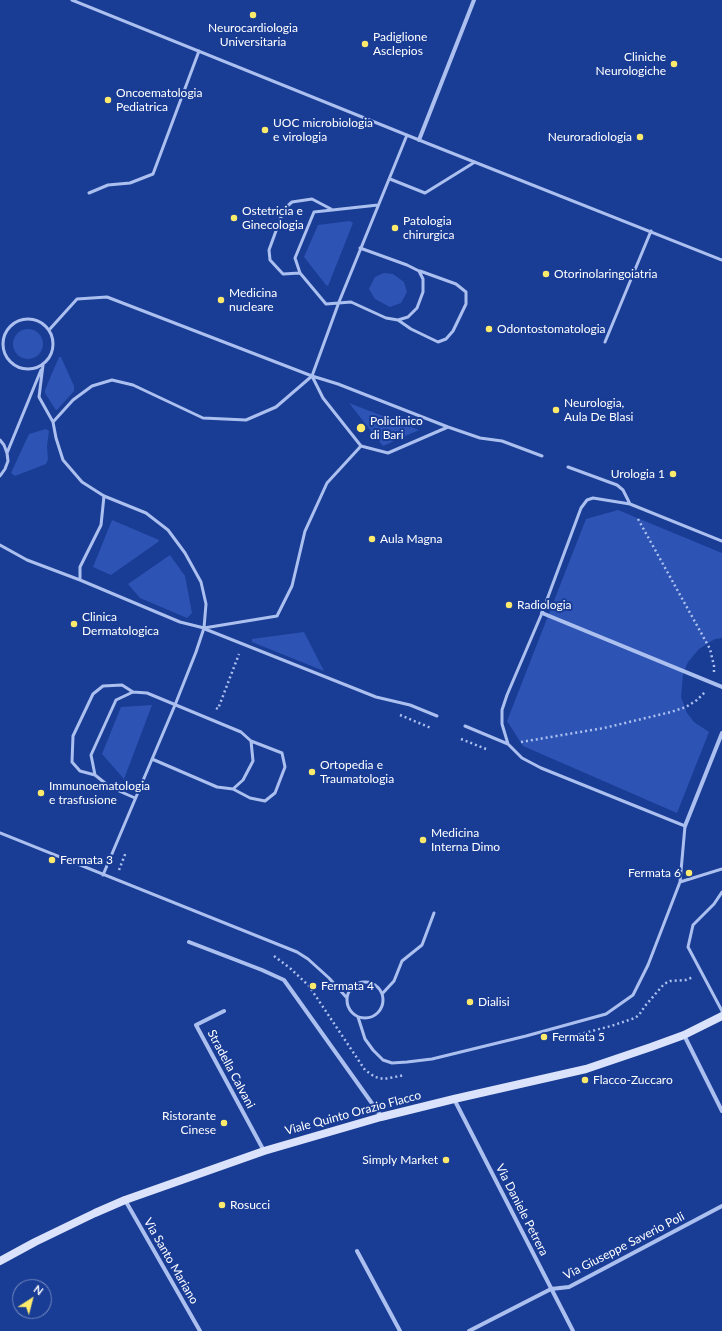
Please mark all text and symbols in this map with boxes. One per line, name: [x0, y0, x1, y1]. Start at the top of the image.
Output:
marker: Neurocardiologia Universitaria: [248, 10, 258, 20]
place label: Neurocardiologia Universitaria: [208, 21, 298, 49]
place label: Padiglione Asclepios: [373, 30, 427, 58]
marker: Padiglione Asclepios: [360, 39, 370, 49]
place label: Cliniche Neurologiche: [596, 50, 666, 78]
marker: Cliniche Neurologiche: [669, 59, 679, 69]
place label: Oncoematologia Pediatrica: [116, 86, 202, 114]
marker: Oncoematologia Pediatrica: [103, 95, 113, 105]
place label: UOC microbiologia e virologia: [273, 116, 373, 144]
marker: UOC microbiologia e virologia: [260, 125, 270, 135]
place label: Neuroradiologia: [548, 130, 632, 144]
marker: Neuroradiologia: [635, 132, 645, 142]
place label: Ostetricia e Ginecologia: [242, 204, 304, 232]
marker: Ostetricia e Ginecologia: [229, 213, 239, 223]
place label: Patologia chirurgica: [403, 214, 454, 242]
marker: Patologia chirurgica: [390, 223, 400, 233]
place label: Otorinolaringoiatria: [554, 267, 657, 281]
marker: Otorinolaringoiatria: [541, 269, 551, 279]
place label: Medicina nucleare: [229, 286, 277, 314]
marker: Medicina nucleare: [216, 295, 226, 305]
place label: Odontostomatologia: [497, 322, 606, 336]
marker: Odontostomatologia: [484, 324, 494, 334]
place label: Neurologia, Aula De Blasi: [564, 396, 633, 424]
marker: Neurologia, Aula De Blasi: [551, 405, 561, 415]
place label: Policlinico di Bari: [370, 414, 423, 442]
marker: Policlinico di Bari: [355, 422, 367, 434]
place label: Urologia 1: [611, 467, 665, 481]
marker: Urologia 1: [668, 469, 678, 479]
place label: Aula Magna: [380, 532, 442, 546]
marker: Aula Magna: [367, 534, 377, 544]
place label: Radiologia: [517, 598, 571, 612]
marker: Radiologia: [504, 600, 514, 610]
place label: Clinica Dermatologica: [82, 610, 159, 638]
marker: Clinica Dermatologica: [69, 619, 79, 629]
place label: Ortopedia e Traumatologia: [320, 758, 394, 786]
marker: Ortopedia e Traumatologia: [307, 767, 317, 777]
place label: Immunoematologia e trasfusione: [49, 779, 150, 807]
marker: Immunoematologia e trasfusione: [36, 788, 46, 798]
place label: Medicina Interna Dimo: [431, 826, 500, 854]
marker: Medicina Interna Dimo: [418, 835, 428, 845]
place label: Fermata 3: [60, 853, 113, 867]
marker: Fermata 3: [47, 855, 57, 865]
place label: Fermata 6: [628, 866, 681, 880]
marker: Fermata 6: [684, 868, 694, 878]
place label: Fermata 4: [321, 979, 374, 993]
marker: Fermata 4: [308, 981, 318, 991]
place label: Dialisi: [478, 995, 510, 1009]
marker: Dialisi: [465, 997, 475, 1007]
street label: Stradella Calvani: [204, 1027, 258, 1111]
place label: Fermata 5: [552, 1030, 605, 1044]
marker: Fermata 5: [539, 1032, 549, 1042]
place label: Flacco-Zuccaro: [593, 1073, 673, 1087]
marker: Flacco-Zuccaro: [580, 1075, 590, 1085]
street label: Viale Quinto Orazio Flacco: [283, 1088, 423, 1138]
place label: Ristorante Cinese: [162, 1109, 216, 1137]
marker: Ristorante Cinese: [219, 1118, 229, 1128]
place label: Simply Market: [362, 1153, 438, 1167]
marker: Simply Market: [441, 1155, 451, 1165]
street label: Via Daniele Petrera: [493, 1162, 551, 1258]
place label: Rosucci: [230, 1198, 270, 1212]
marker: Rosucci: [217, 1200, 227, 1210]
street label: Via Giuseppe Saverio Poli: [561, 1209, 687, 1283]
street label: Via Santo Mariano: [141, 1215, 201, 1307]
north arrow: [12, 1279, 52, 1319]
text: N: [32, 1282, 46, 1297]

